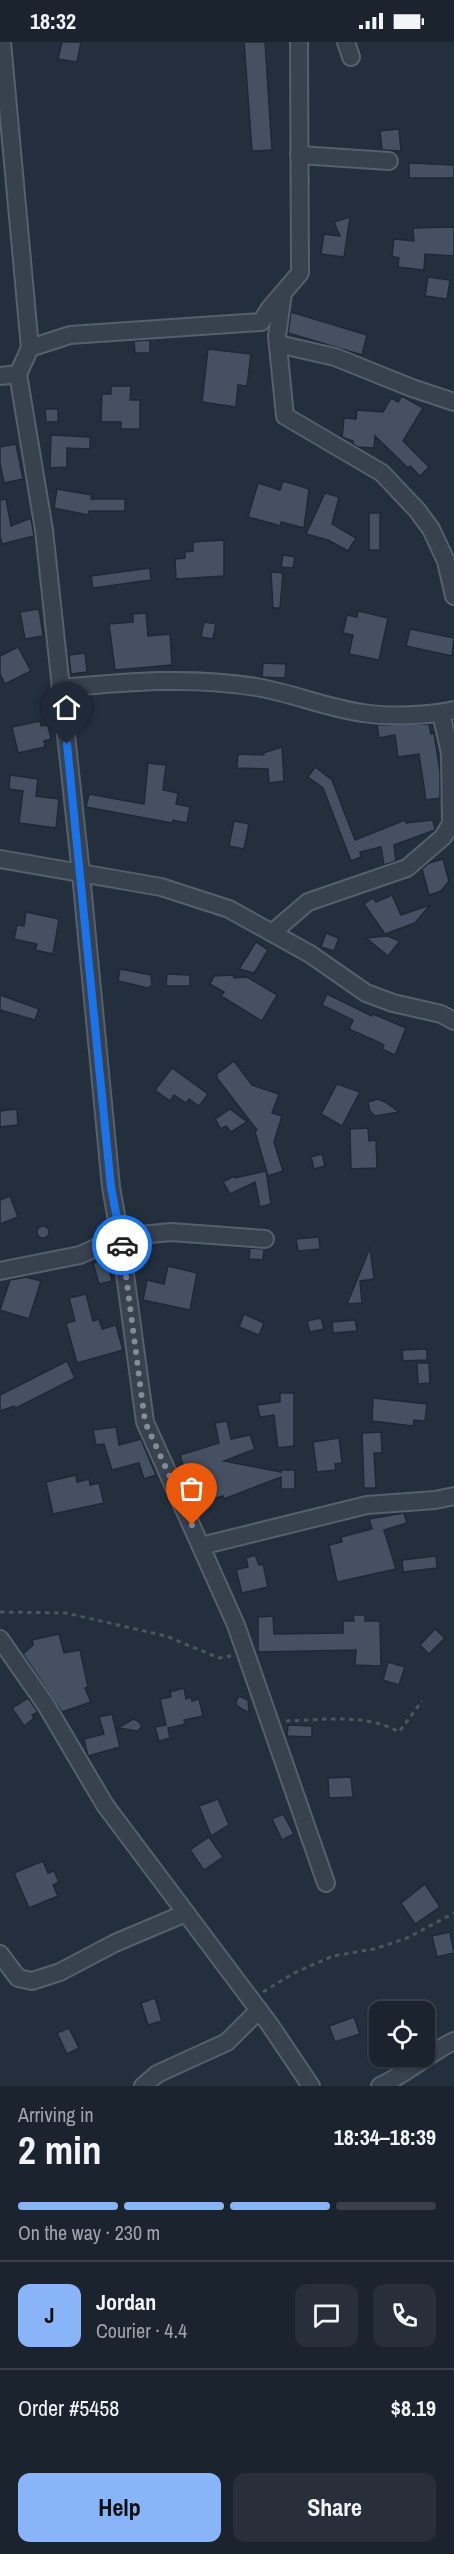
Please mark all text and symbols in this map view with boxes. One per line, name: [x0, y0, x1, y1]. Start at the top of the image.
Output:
text: 18:32: [30, 6, 76, 36]
pin: [41, 682, 92, 744]
icon: home: [50, 691, 83, 724]
courier: [92, 1215, 152, 1275]
icon: car: [106, 1229, 139, 1262]
pin: [166, 1463, 217, 1525]
icon: bag: [175, 1472, 208, 1505]
map controls: [369, 2001, 435, 2067]
button: locate: [369, 2001, 435, 2067]
text: Arriving in: [18, 2101, 94, 2128]
text: 18:34–18:39: [334, 2122, 436, 2152]
text: 2 min: [18, 2124, 102, 2176]
text: On the way · 230 m: [18, 2219, 160, 2246]
button: chat: [295, 2284, 358, 2347]
button: phone: [373, 2284, 436, 2347]
text: Jordan: [96, 2287, 156, 2317]
text: J: [44, 2300, 55, 2330]
text: Courier · 4.4: [96, 2317, 187, 2344]
text: Order #5458: [18, 2393, 119, 2423]
text: $8.19: [391, 2393, 436, 2423]
button: Help: [18, 2473, 221, 2542]
button: Share: [233, 2473, 436, 2542]

